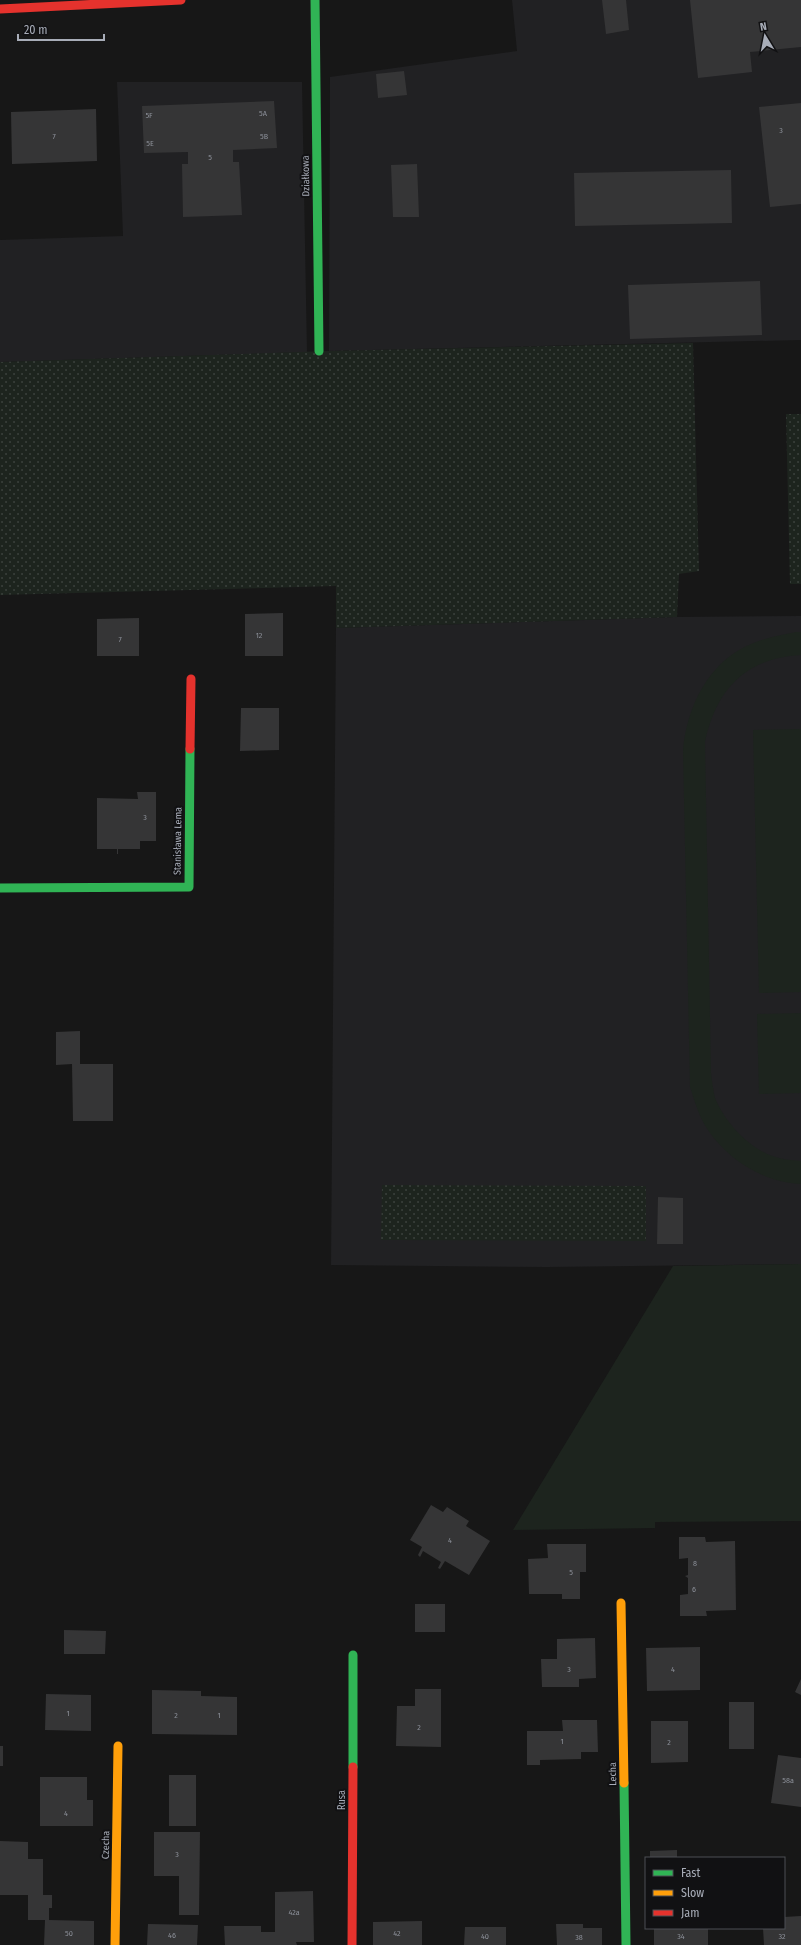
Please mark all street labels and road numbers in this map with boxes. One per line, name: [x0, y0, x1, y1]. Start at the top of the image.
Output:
street label: Działkowa: [300, 155, 312, 197]
street label: Stanisława Lema: [171, 807, 185, 875]
street label: Lecha: [607, 1762, 619, 1786]
street label: Rusa: [336, 1790, 348, 1810]
street label: Czecha: [100, 1831, 112, 1859]

